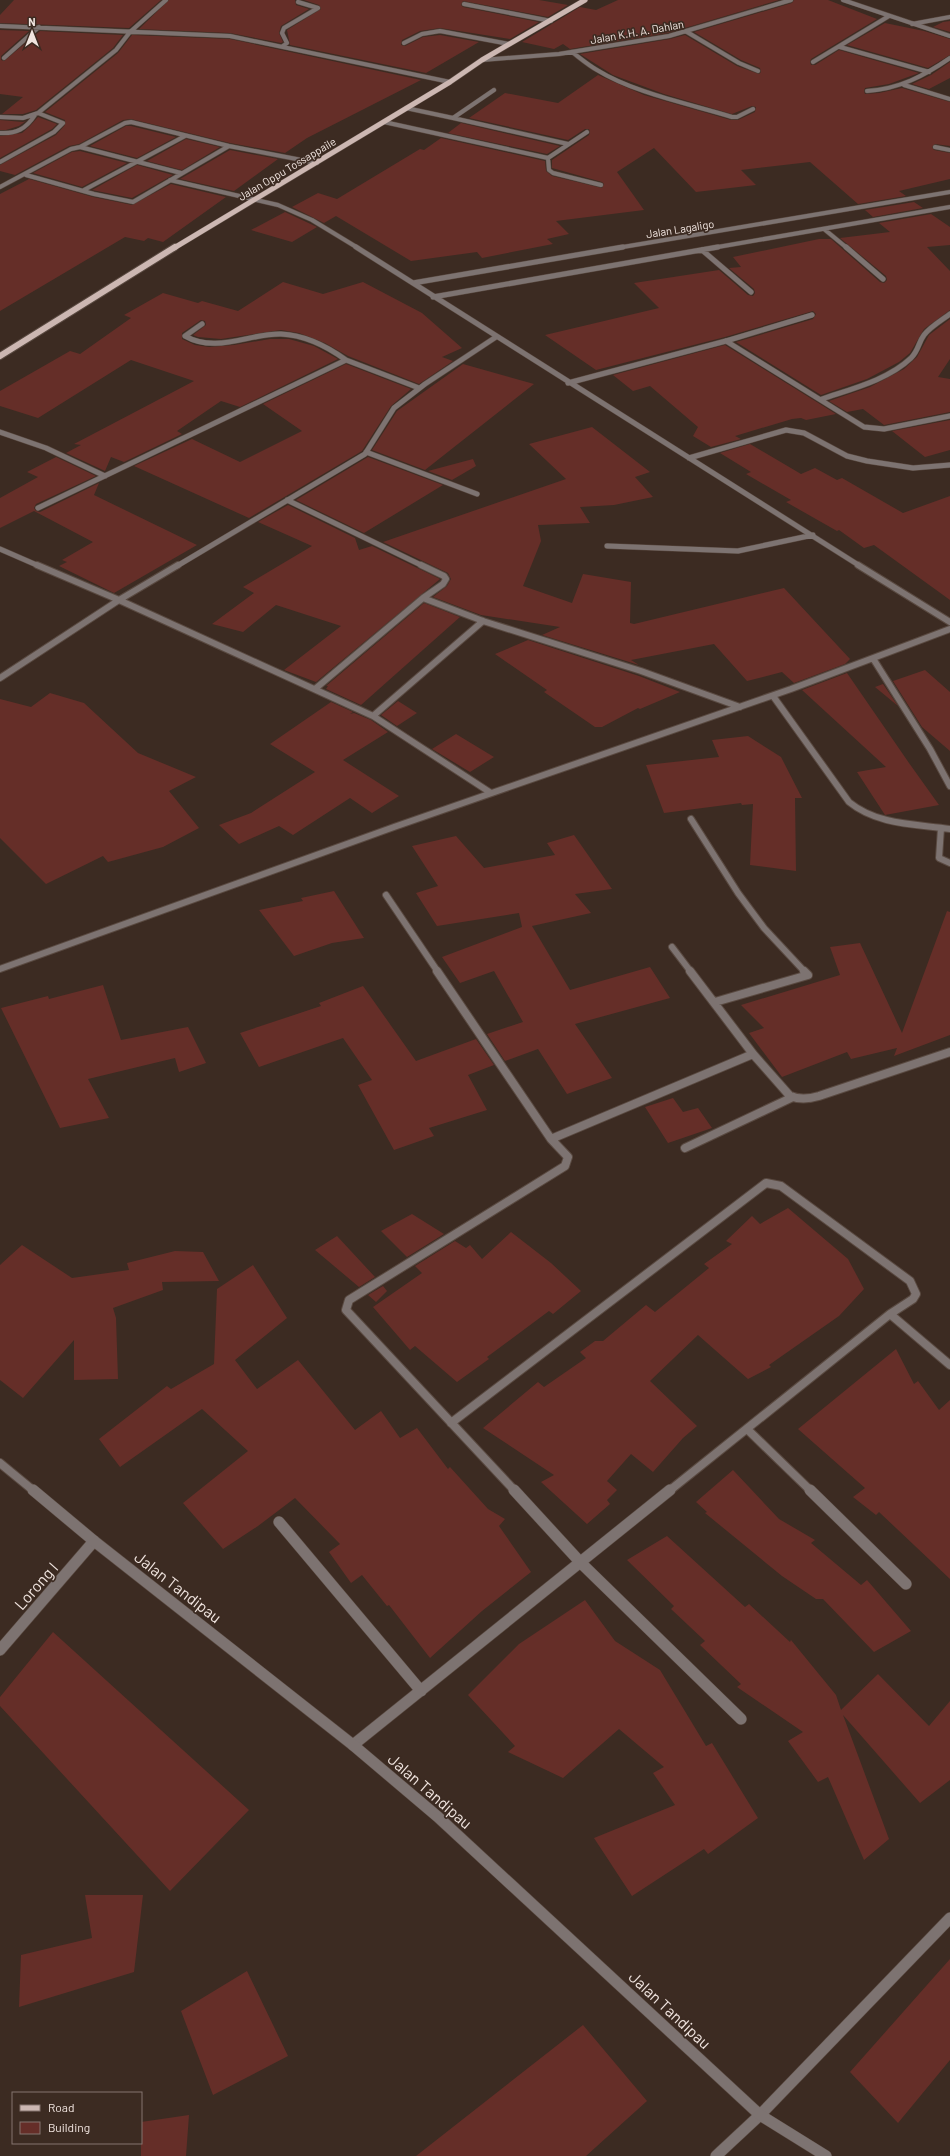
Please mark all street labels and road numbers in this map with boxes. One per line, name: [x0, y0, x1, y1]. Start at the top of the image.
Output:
street label: Jalan K.H. A. Dahlan: [589, 17, 685, 46]
street label: Jalan Oppu Tossappaile: [235, 134, 338, 203]
street label: Jalan Lagaligo: [645, 217, 715, 240]
street label: Jalan Tandipau: [131, 1547, 226, 1626]
street label: Lorong I: [10, 1558, 61, 1613]
street label: Jalan Tandipau: [384, 1749, 476, 1832]
street label: Jalan Tandipau: [625, 1967, 715, 2052]

